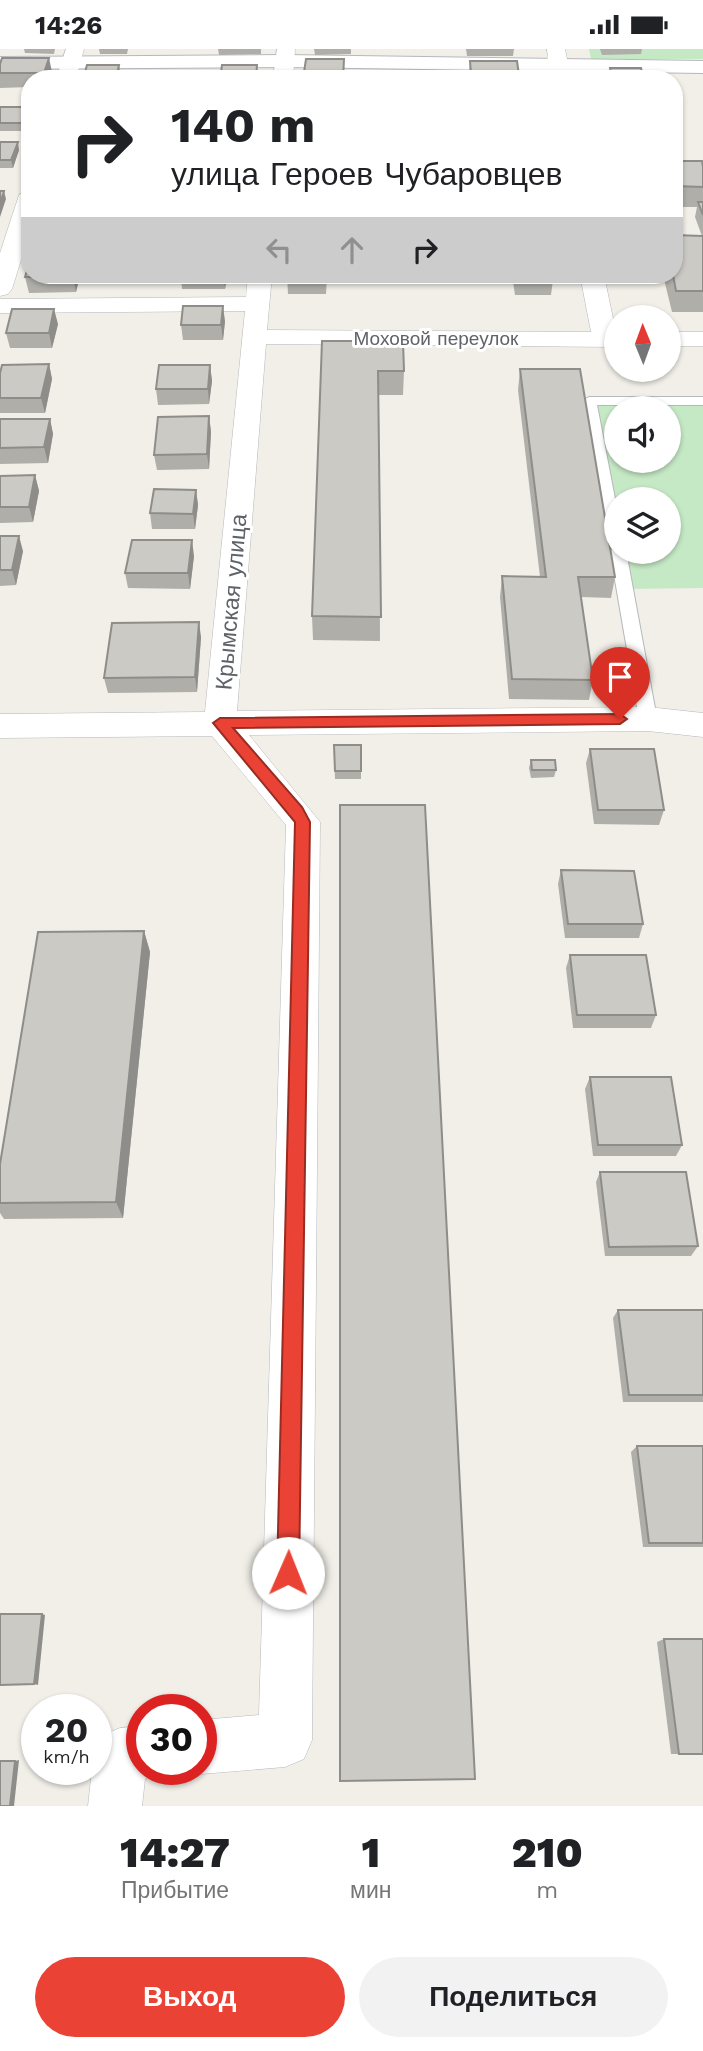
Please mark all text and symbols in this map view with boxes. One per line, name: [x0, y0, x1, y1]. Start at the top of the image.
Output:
text: 14:26: [35, 10, 102, 40]
text: 140 m: [171, 96, 315, 154]
icon: right: [56, 98, 147, 189]
text: улица Героев Чубаровцев: [171, 155, 563, 193]
icon: left: [260, 231, 298, 269]
icon: ahead: [333, 231, 371, 269]
icon: right: [406, 231, 444, 269]
north arrow: [604, 305, 681, 381]
map controls: [604, 305, 681, 564]
street label: Моховой переулок: [354, 327, 519, 350]
button: sound: [604, 396, 681, 473]
button: layers: [604, 487, 681, 564]
street label: Крымская улица: [210, 513, 253, 691]
pin: [590, 647, 650, 719]
icon: arrive: [601, 658, 639, 696]
position arrow: [251, 1536, 325, 1610]
speed limit sign: 30: [126, 1694, 217, 1785]
text: 20: [45, 1709, 88, 1751]
text: km/h: [43, 1746, 90, 1767]
text: 14:27: [120, 1828, 230, 1877]
text: 1: [361, 1828, 380, 1877]
text: 210: [512, 1828, 583, 1877]
text: Прибытие: [121, 1877, 229, 1904]
text: мин: [350, 1877, 391, 1904]
text: m: [536, 1877, 558, 1904]
button: Выход: [35, 1957, 345, 2037]
button: Поделиться: [359, 1957, 668, 2037]

